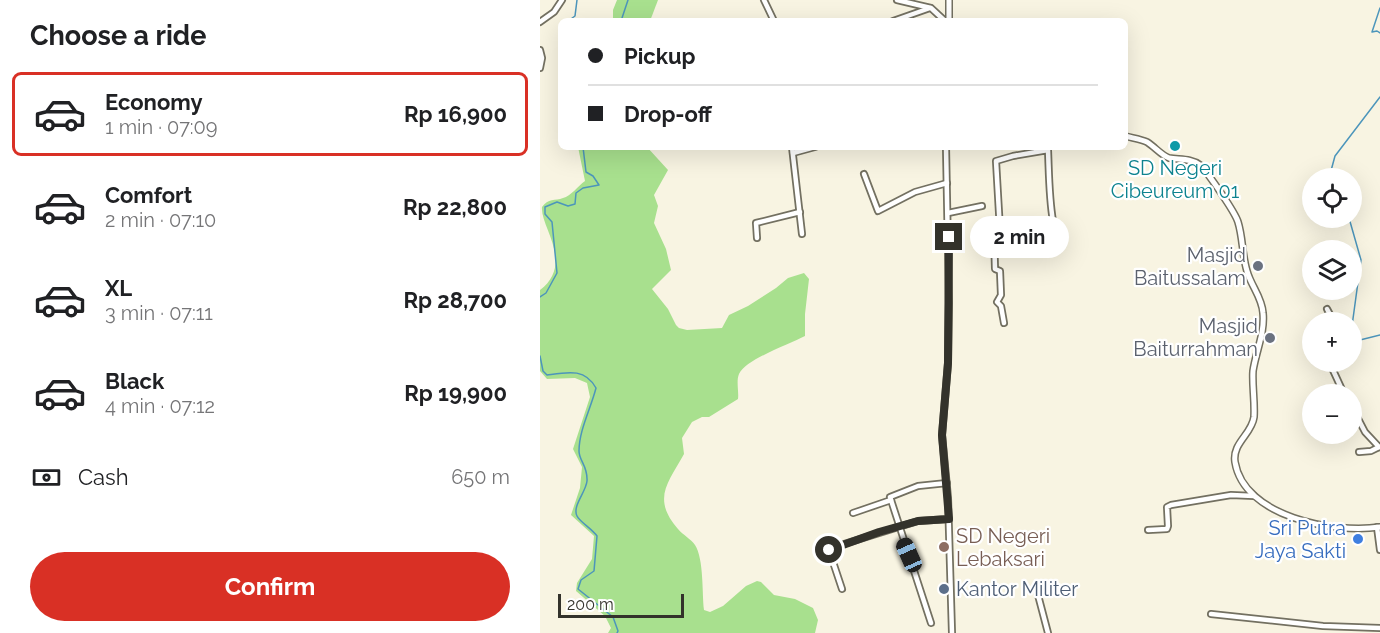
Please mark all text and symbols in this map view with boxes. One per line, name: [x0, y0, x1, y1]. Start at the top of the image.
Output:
text: Choose a ride: [30, 20, 206, 51]
text: Pickup: [624, 43, 696, 69]
icon: car: [33, 87, 87, 141]
text: Economy: [105, 89, 203, 115]
text: Rp 16,900: [404, 101, 507, 127]
text: Drop-off: [624, 101, 712, 127]
text: 1 min · 07:09: [105, 115, 218, 139]
marker: SD Negeri Cibeureum 01: [1168, 139, 1182, 153]
place label: SD Negeri Cibeureum 01: [1111, 156, 1240, 203]
map controls: [1302, 168, 1362, 444]
button: locate: [1302, 168, 1362, 228]
icon: car: [33, 180, 87, 234]
text: Comfort: [105, 182, 192, 208]
text: Rp 22,800: [403, 194, 507, 220]
text: 2 min · 07:10: [105, 208, 216, 232]
callout: 2 min: [970, 216, 1069, 258]
route end: [935, 223, 962, 250]
text: 2 min: [994, 225, 1045, 249]
button: layers: [1302, 240, 1362, 300]
place label: Masjid Baitussalam: [1134, 243, 1246, 290]
marker: Masjid Baitussalam: [1251, 259, 1265, 273]
icon: car: [33, 273, 87, 327]
text: XL: [105, 275, 132, 301]
text: Rp 28,700: [404, 287, 507, 313]
text: 3 min · 07:11: [105, 301, 213, 325]
button: +: [1302, 312, 1362, 372]
place label: Masjid Baiturrahman: [1133, 314, 1258, 361]
marker: Masjid Baiturrahman: [1263, 331, 1277, 345]
icon: car: [33, 366, 87, 420]
text: Black: [105, 368, 164, 394]
text: Rp 19,900: [404, 380, 507, 406]
button: −: [1302, 384, 1362, 444]
text: 4 min · 07:12: [105, 394, 215, 418]
icon: cash: [30, 461, 63, 494]
text: Cash: [78, 464, 129, 490]
text: 650 m: [451, 465, 510, 489]
place label: Sri Putra Jaya Sakti: [1255, 516, 1346, 563]
place label: SD Negeri Lebaksari: [956, 524, 1050, 571]
marker: Sri Putra Jaya Sakti: [1351, 532, 1365, 546]
car: [893, 535, 925, 575]
route start: [815, 536, 842, 563]
marker: SD Negeri Lebaksari: [937, 540, 951, 554]
button: Confirm: [30, 552, 510, 621]
place label: Kantor Militer: [956, 577, 1078, 601]
marker: Kantor Militer: [937, 582, 951, 596]
scale bar: [558, 591, 684, 618]
text: 200 m: [567, 595, 614, 614]

